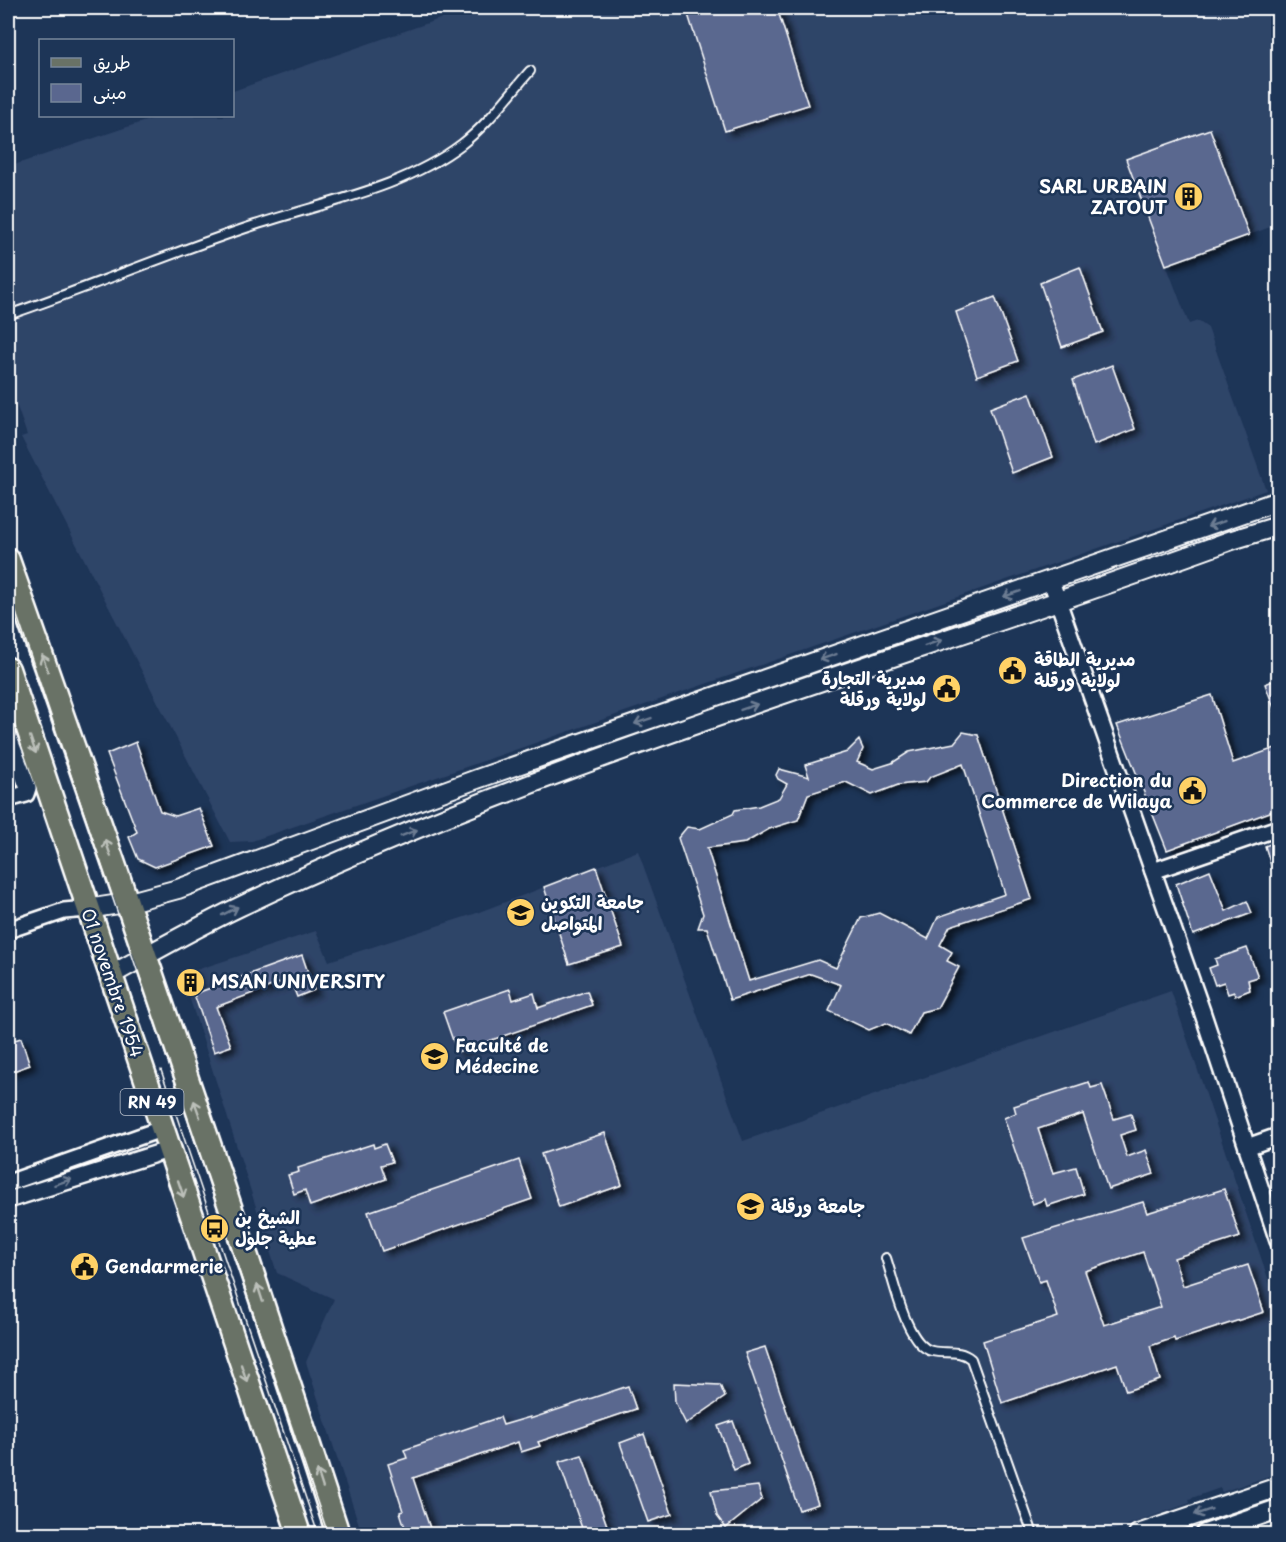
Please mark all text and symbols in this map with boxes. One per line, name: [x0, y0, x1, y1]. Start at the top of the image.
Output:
legend: [39, 39, 234, 117]
text: طريق: [93, 48, 131, 75]
text: مبنى: [93, 78, 127, 105]
place label: SARL URBAIN ZATOUT: [1039, 172, 1168, 220]
building icon: SARL URBAIN ZATOUT: [1172, 181, 1204, 213]
one-way arrow: [1207, 519, 1226, 530]
one-way arrow: [1003, 590, 1022, 601]
one-way arrow: [924, 637, 942, 648]
place label: مديرية الطاقة لولاية ورقلة: [1034, 645, 1136, 693]
one-way arrow: [819, 653, 837, 664]
public building icon: مديرية الطاقة لولاية ورقلة: [997, 654, 1029, 686]
one-way arrow: [39, 655, 50, 673]
place label: مديرية التجارة لولاية ورقلة: [822, 664, 926, 712]
public building icon: مديرية التجارة لولاية ورقلة: [931, 673, 963, 705]
one-way arrow: [739, 701, 758, 712]
one-way arrow: [634, 717, 653, 728]
one-way arrow: [29, 735, 40, 753]
place label: Direction du Commerce de Wilaya: [981, 766, 1172, 814]
public building icon: Direction du Commerce de Wilaya: [1177, 775, 1209, 807]
one-way arrow: [399, 827, 418, 838]
one-way arrow: [101, 839, 112, 858]
place label: جامعة التكوين المتواصل: [541, 888, 644, 936]
school or university icon: جامعة التكوين المتواصل: [504, 897, 536, 929]
street label: 01 novembre 1954: [75, 904, 152, 1061]
one-way arrow: [221, 905, 239, 916]
building icon: MSAN UNIVERSITY: [174, 966, 206, 998]
place label: MSAN UNIVERSITY: [211, 967, 385, 994]
place label: Faculté de Médecine: [455, 1031, 549, 1079]
school or university icon: Faculté de Médecine: [418, 1040, 450, 1072]
road number: RN 49: [120, 1089, 184, 1115]
one-way arrow: [190, 1100, 201, 1119]
one-way arrow: [53, 1176, 72, 1187]
one-way arrow: [176, 1179, 187, 1198]
school or university icon: جامعة ورقلة: [734, 1191, 766, 1223]
place label: جامعة ورقلة: [771, 1192, 865, 1219]
place label: الشيخ بن عطية جلول: [235, 1203, 317, 1251]
bus stop icon: الشيخ بن عطية جلول: [198, 1212, 230, 1244]
public building icon: Gendarmerie: [68, 1251, 100, 1283]
place label: Gendarmerie: [105, 1252, 224, 1279]
one-way arrow: [254, 1284, 265, 1303]
one-way arrow: [239, 1363, 250, 1382]
one-way arrow: [314, 1470, 325, 1489]
one-way arrow: [1194, 1508, 1213, 1519]

